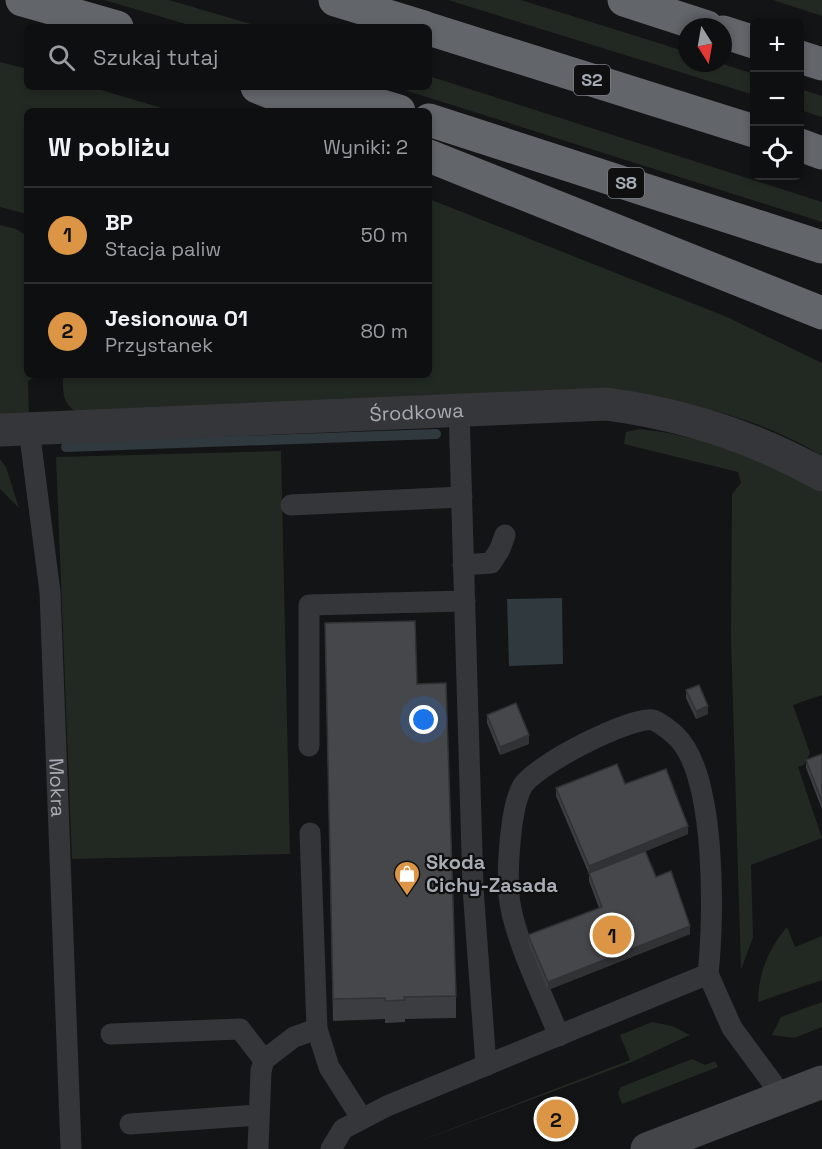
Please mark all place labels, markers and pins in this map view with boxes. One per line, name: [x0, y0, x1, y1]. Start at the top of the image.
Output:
place label: Skoda Cichy-Zasada: [426, 849, 558, 898]
shop icon: Skoda Cichy-Zasada: [392, 859, 422, 897]
pin: 1: [592, 912, 632, 958]
pin: 2: [536, 1096, 576, 1142]

